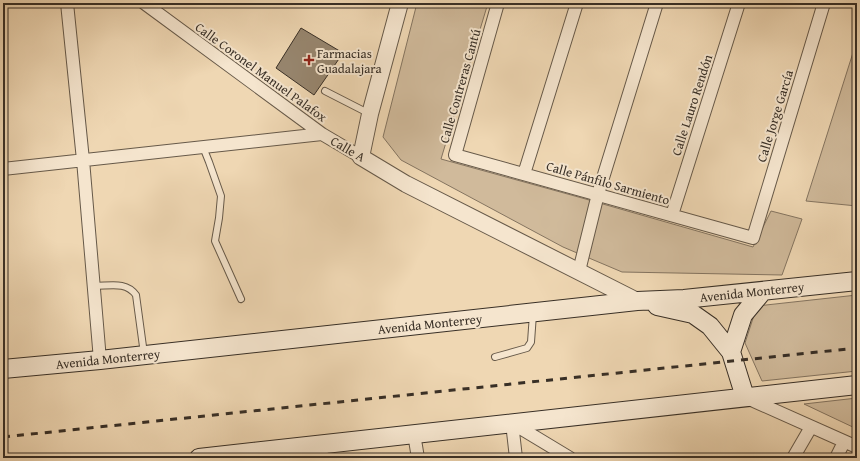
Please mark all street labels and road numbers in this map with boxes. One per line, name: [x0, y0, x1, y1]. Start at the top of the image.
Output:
street label: Calle Coronel Manuel Palafox: [191, 18, 331, 127]
street label: Calle Contreras Cantú: [435, 27, 485, 145]
street label: Calle Lauro Rendón: [667, 51, 718, 158]
street label: Calle Jorge García: [752, 67, 798, 164]
street label: Calle A: [327, 131, 369, 167]
street label: Calle Pánfilo Sarmiento: [544, 156, 672, 210]
street label: Avenida Monterrey: [699, 277, 806, 307]
street label: Avenida Monterrey: [377, 309, 484, 339]
street label: Avenida Monterrey: [55, 344, 162, 374]

